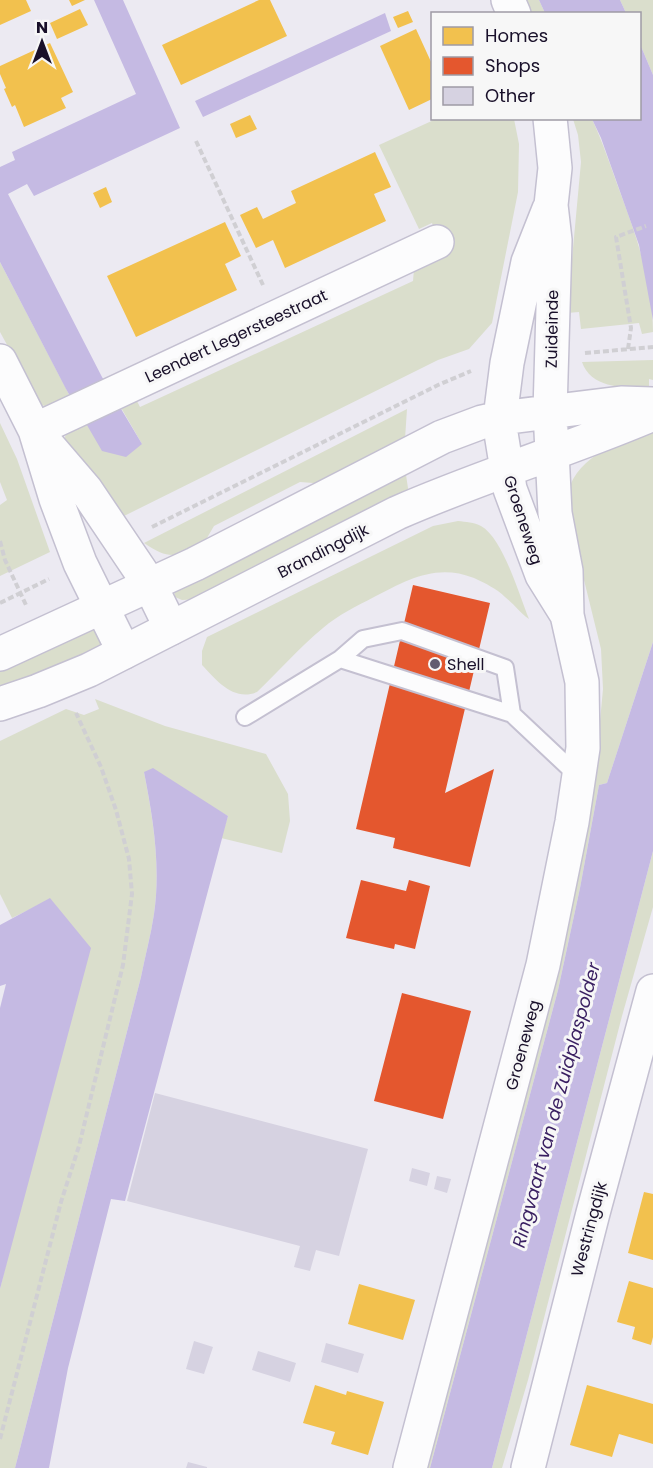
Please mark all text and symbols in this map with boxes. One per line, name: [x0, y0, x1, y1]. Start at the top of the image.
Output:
north arrow: [12, 12, 72, 72]
legend: [431, 12, 641, 120]
text: N: [36, 16, 48, 39]
text: Homes: [485, 23, 548, 48]
text: Shops: [485, 53, 540, 78]
text: Other: [485, 83, 535, 108]
street label: Leendert Legersteestraat: [141, 283, 331, 388]
street label: Zuideinde: [540, 289, 564, 368]
street label: Groeneweg: [498, 472, 548, 568]
street label: Brandingdijk: [273, 518, 373, 584]
place label: Shell: [447, 653, 484, 676]
marker: Shell: [428, 657, 442, 671]
water label: Ringvaart van de Zuidplaspolder: [506, 958, 606, 1250]
street label: Groeneweg: [500, 997, 546, 1093]
street label: Westringdijk: [565, 1178, 613, 1279]

